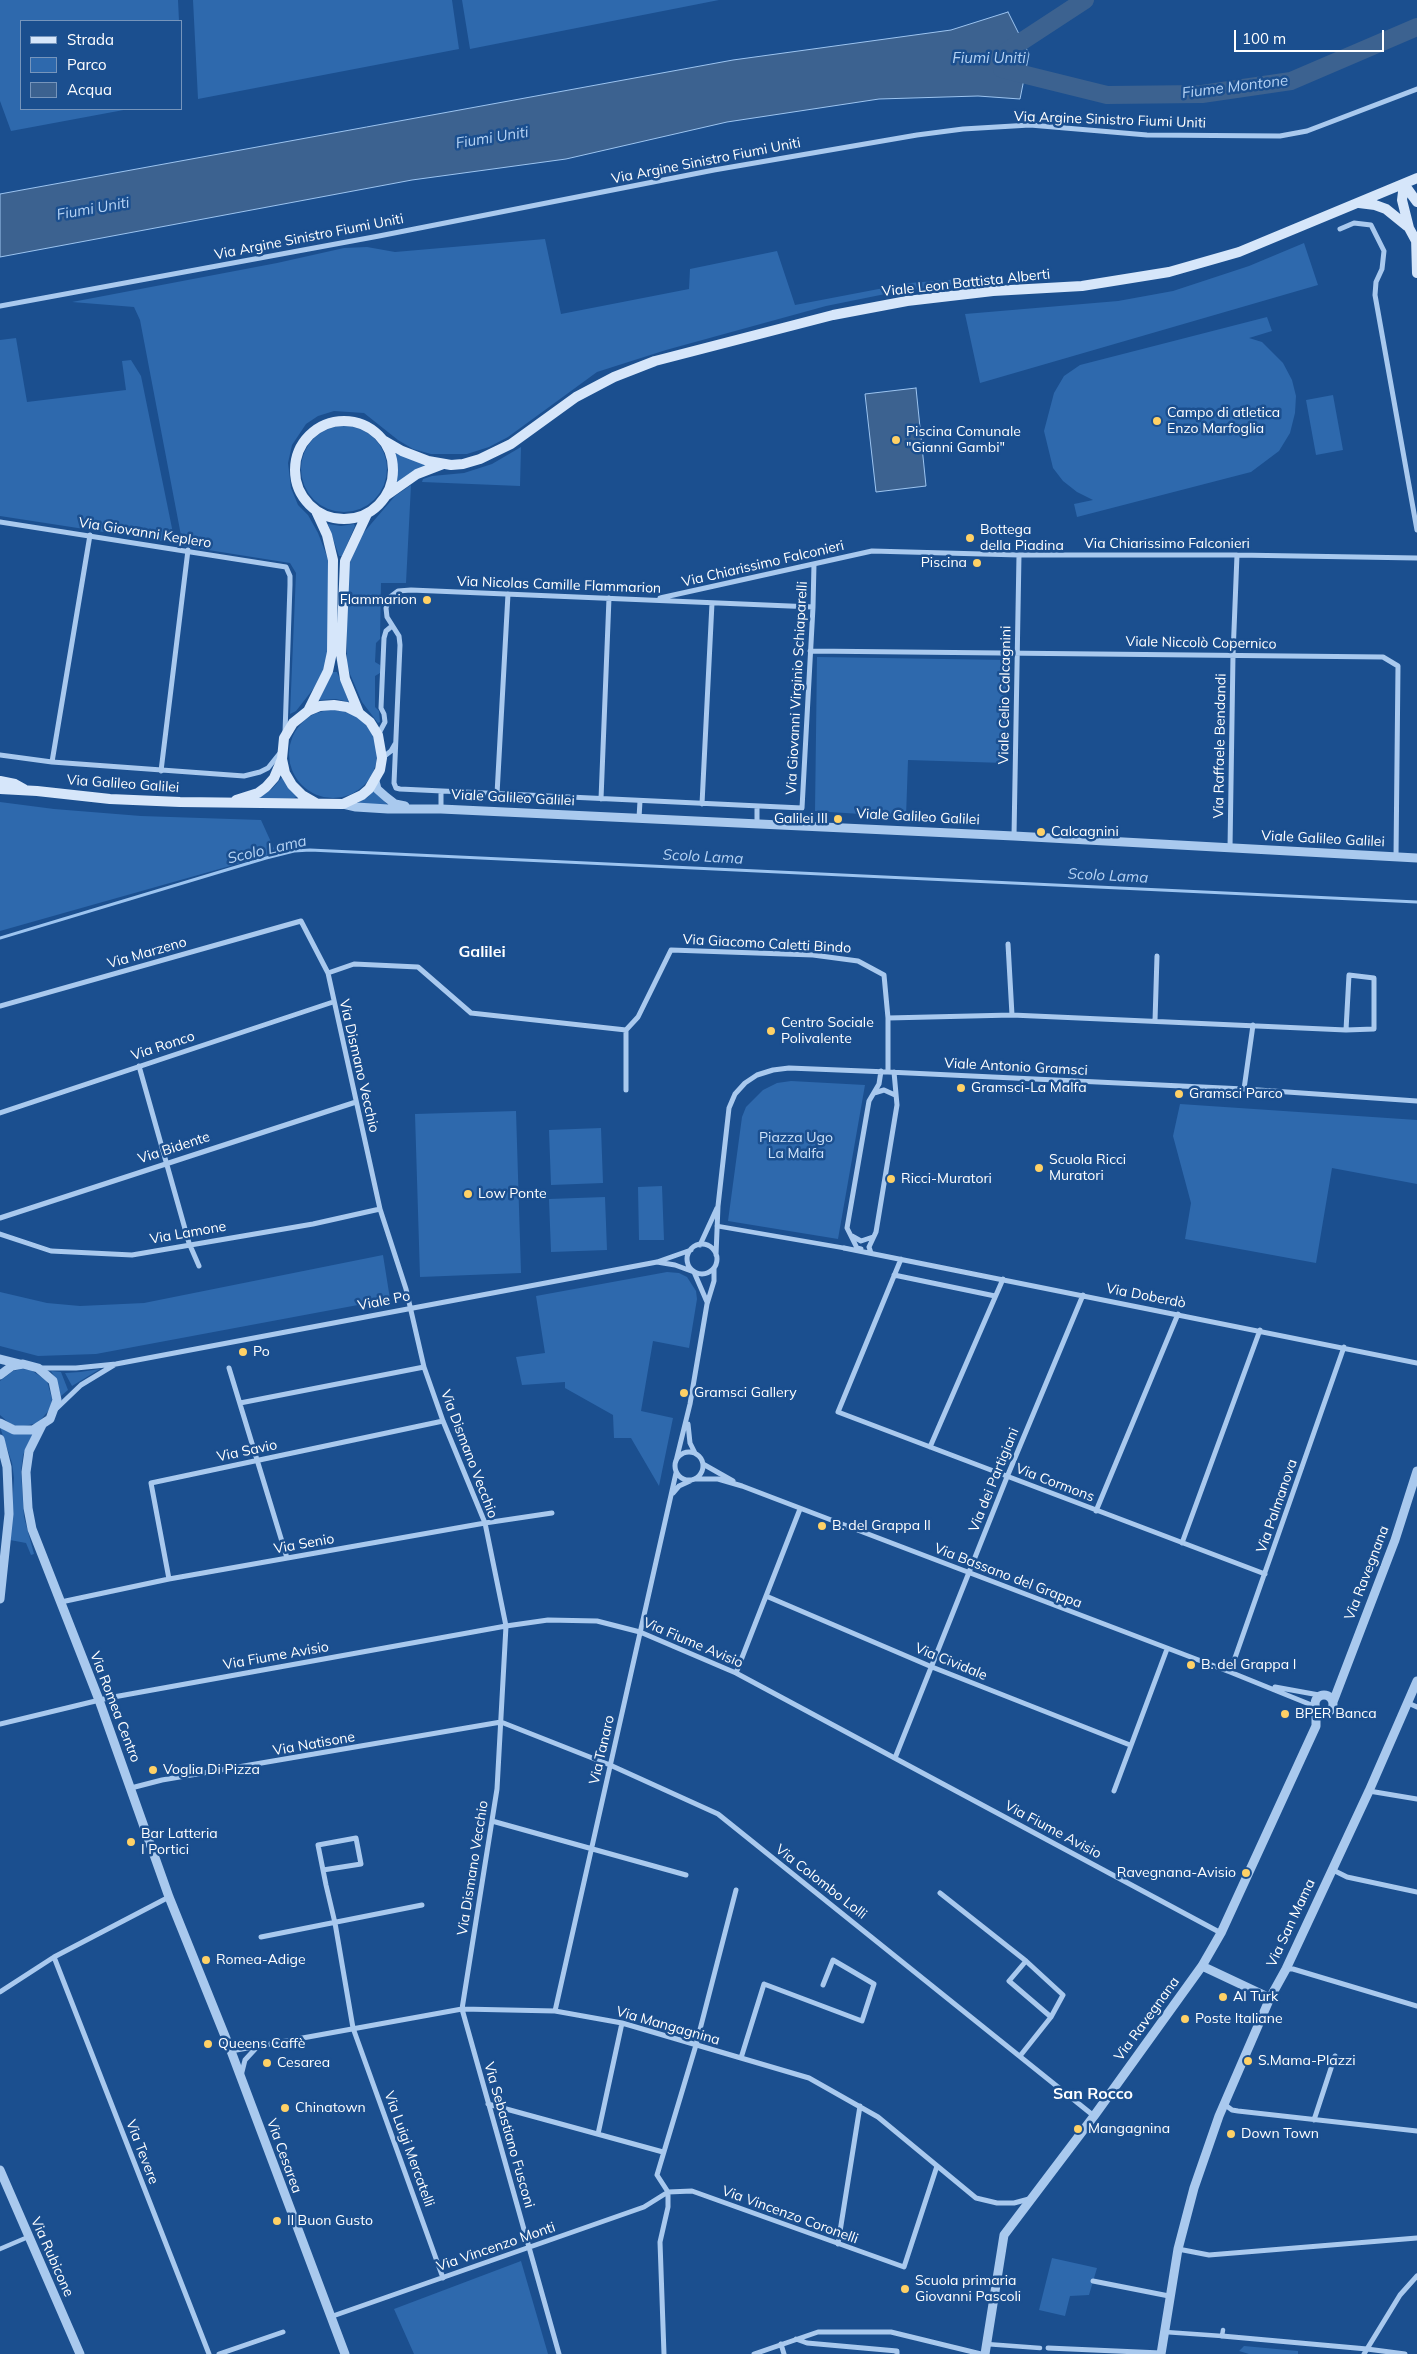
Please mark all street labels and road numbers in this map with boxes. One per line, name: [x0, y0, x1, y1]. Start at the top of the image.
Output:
street label: Via Argine Sinistro Fiumi Uniti: [1014, 108, 1206, 132]
street label: Via Argine Sinistro Fiumi Uniti: [610, 134, 802, 188]
street label: Via Argine Sinistro Fiumi Uniti: [213, 210, 405, 264]
street label: Viale Leon Battista Alberti: [881, 266, 1051, 300]
street label: Via Giovanni Keplero: [77, 514, 213, 552]
street label: Via Chiarissimo Falconieri: [1084, 536, 1250, 552]
street label: Via Chiarissimo Falconieri: [680, 537, 846, 591]
street label: Via Nicolas Camille Flammarion: [456, 573, 662, 597]
street label: Via Giovanni Virginio Schiaparelli: [783, 581, 811, 795]
street label: Viale Celio Calcagnini: [995, 625, 1015, 765]
street label: Viale Niccolò Copernico: [1125, 633, 1277, 653]
street label: Via Raffaele Bendandi: [1210, 673, 1230, 819]
street label: Via Galileo Galilei: [66, 772, 180, 796]
street label: Viale Galileo Galilei: [451, 786, 575, 810]
street label: Viale Galileo Galilei: [856, 805, 980, 829]
street label: Viale Galileo Galilei: [1261, 827, 1385, 851]
street label: Via Giacomo Caletti Bindo: [682, 931, 852, 957]
street label: Via Marzeno: [105, 934, 189, 972]
street label: Via Dismano Vecchio: [335, 998, 383, 1134]
street label: Via Ronco: [129, 1028, 197, 1064]
street label: Viale Antonio Gramsci: [944, 1055, 1088, 1079]
street label: Via Bidente: [136, 1128, 212, 1168]
street label: Via Lamone: [148, 1218, 228, 1248]
street label: Via Doberdò: [1105, 1280, 1187, 1312]
street label: Viale Po: [356, 1288, 412, 1314]
street label: Via Dismano Vecchio: [437, 1387, 501, 1521]
street label: Via dei Partigiani: [965, 1426, 1023, 1534]
street label: Via Savio: [215, 1436, 279, 1466]
street label: Via Palmanova: [1253, 1457, 1301, 1555]
street label: Via Cormons: [1013, 1460, 1097, 1506]
street label: Via Ravegnana: [1341, 1523, 1393, 1623]
street label: Via Senio: [272, 1530, 336, 1558]
street label: Via Bassano del Grappa: [932, 1540, 1084, 1612]
street label: Via Fiume Avisio: [640, 1614, 746, 1672]
street label: Via Fiume Avisio: [222, 1638, 330, 1674]
street label: Via Cividale: [912, 1640, 990, 1684]
street label: Via Romea Centro: [86, 1649, 144, 1765]
street label: Via Tanaro: [586, 1714, 618, 1786]
street label: Via Natisone: [272, 1729, 356, 1759]
street label: Via Fiume Avisio: [1002, 1797, 1104, 1863]
street label: Via Dismano Vecchio: [454, 1799, 492, 1937]
street label: Via Colombo Lolli: [772, 1841, 870, 1923]
street label: Via San Mama: [1263, 1876, 1319, 1970]
street label: Via Ravegnana: [1111, 1974, 1183, 2064]
street label: Via Mangagnina: [614, 2003, 722, 2049]
street label: Via Sebastiano Fusconi: [480, 2060, 538, 2210]
street label: Via Luigi Mercatelli: [380, 2089, 438, 2209]
street label: Via Cesarea: [263, 2116, 305, 2196]
street label: Via Tevere: [122, 2117, 162, 2187]
street label: Via Vincenzo Coronelli: [720, 2183, 860, 2247]
street label: Via Rubicone: [27, 2215, 77, 2299]
street label: Via Vincenzo Monti: [435, 2219, 557, 2275]

